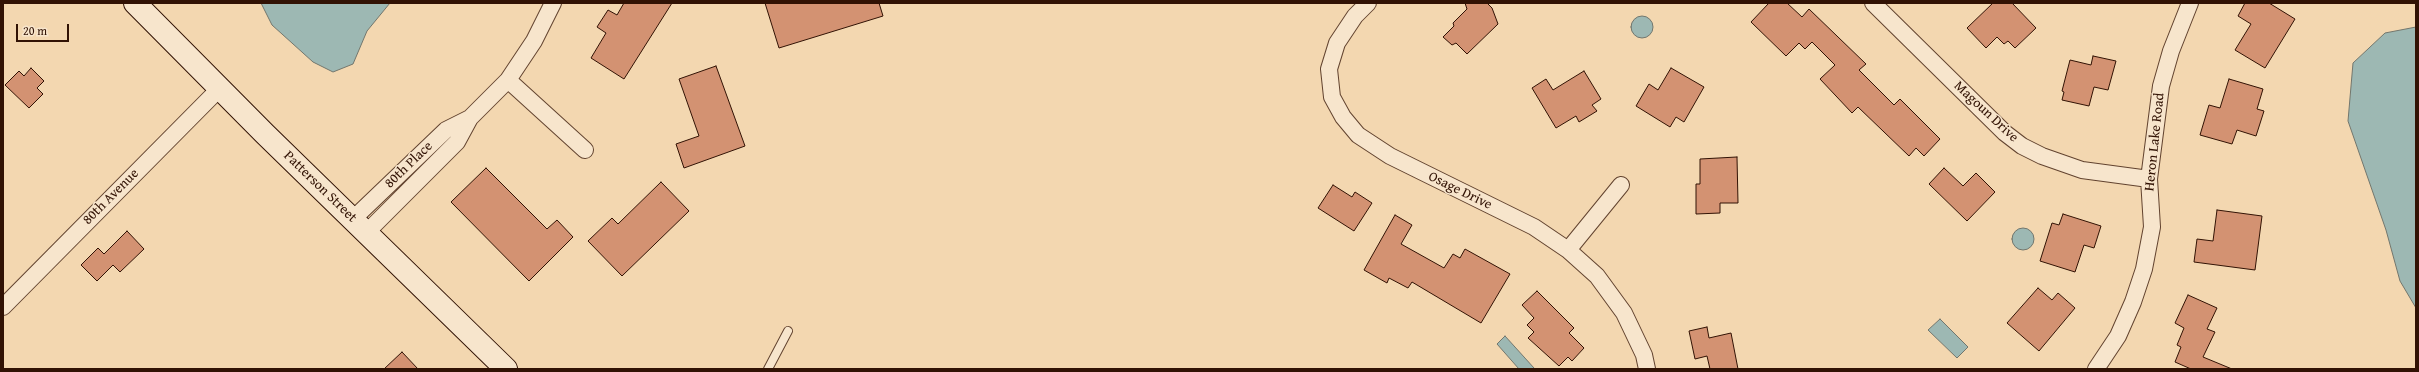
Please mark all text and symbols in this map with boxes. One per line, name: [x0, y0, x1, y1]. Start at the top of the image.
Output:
scale bar: [18, 16, 71, 42]
text: 20 m: [23, 22, 47, 39]
street label: Magoun Drive: [1950, 78, 2022, 146]
street label: Heron Lake Road: [2141, 92, 2169, 192]
street label: 80th Place: [382, 138, 436, 192]
street label: Patterson Street: [280, 148, 360, 226]
street label: 80th Avenue: [79, 165, 143, 229]
street label: Osage Drive: [1425, 168, 1495, 214]

